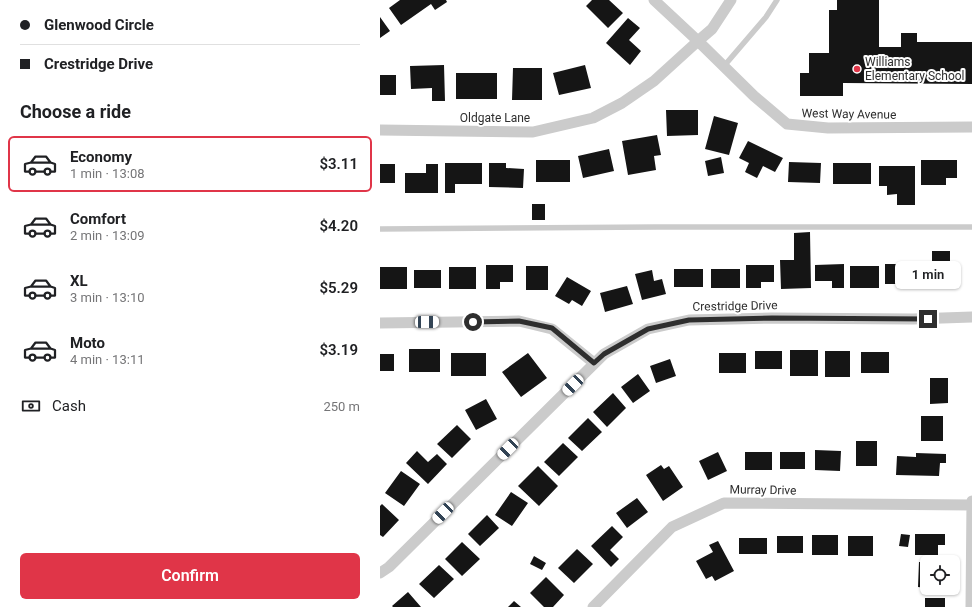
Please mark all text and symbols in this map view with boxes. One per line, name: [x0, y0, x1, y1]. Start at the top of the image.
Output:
text: Glenwood Circle: [44, 16, 154, 34]
text: Crestridge Drive: [44, 55, 153, 73]
place label: Williams Elementary School: [865, 55, 965, 83]
marker: Williams Elementary School: [852, 64, 862, 74]
text: Choose a ride: [20, 101, 131, 122]
street label: West Way Avenue: [802, 106, 896, 122]
street label: Oldgate Lane: [460, 111, 530, 125]
icon: car: [22, 146, 58, 182]
text: Economy: [70, 148, 132, 166]
text: $3.11: [319, 155, 358, 173]
text: 1 min · 13:08: [70, 166, 145, 181]
icon: car: [22, 208, 58, 244]
text: Comfort: [70, 210, 126, 228]
text: $4.20: [319, 217, 358, 235]
text: 2 min · 13:09: [70, 228, 145, 243]
callout: 1 min: [895, 261, 961, 289]
text: 1 min: [912, 267, 944, 282]
icon: car: [22, 270, 58, 306]
text: XL: [70, 272, 88, 290]
text: $5.29: [319, 279, 358, 297]
text: 3 min · 13:10: [70, 290, 145, 305]
street label: Crestridge Drive: [692, 298, 778, 314]
route end: [919, 310, 937, 328]
route start: [464, 313, 482, 331]
car: [415, 316, 439, 328]
icon: car: [22, 332, 58, 368]
text: Moto: [70, 334, 105, 352]
text: $3.19: [319, 341, 358, 359]
text: 4 min · 13:11: [70, 352, 145, 367]
car: [560, 372, 586, 398]
icon: cash: [20, 395, 42, 417]
text: Cash: [52, 397, 86, 415]
text: 250 m: [323, 399, 360, 414]
car: [495, 436, 521, 462]
street label: Murray Drive: [729, 482, 797, 498]
car: [430, 500, 456, 526]
button: Confirm: [20, 553, 360, 599]
map controls: [920, 555, 960, 595]
button: locate: [920, 555, 960, 595]

